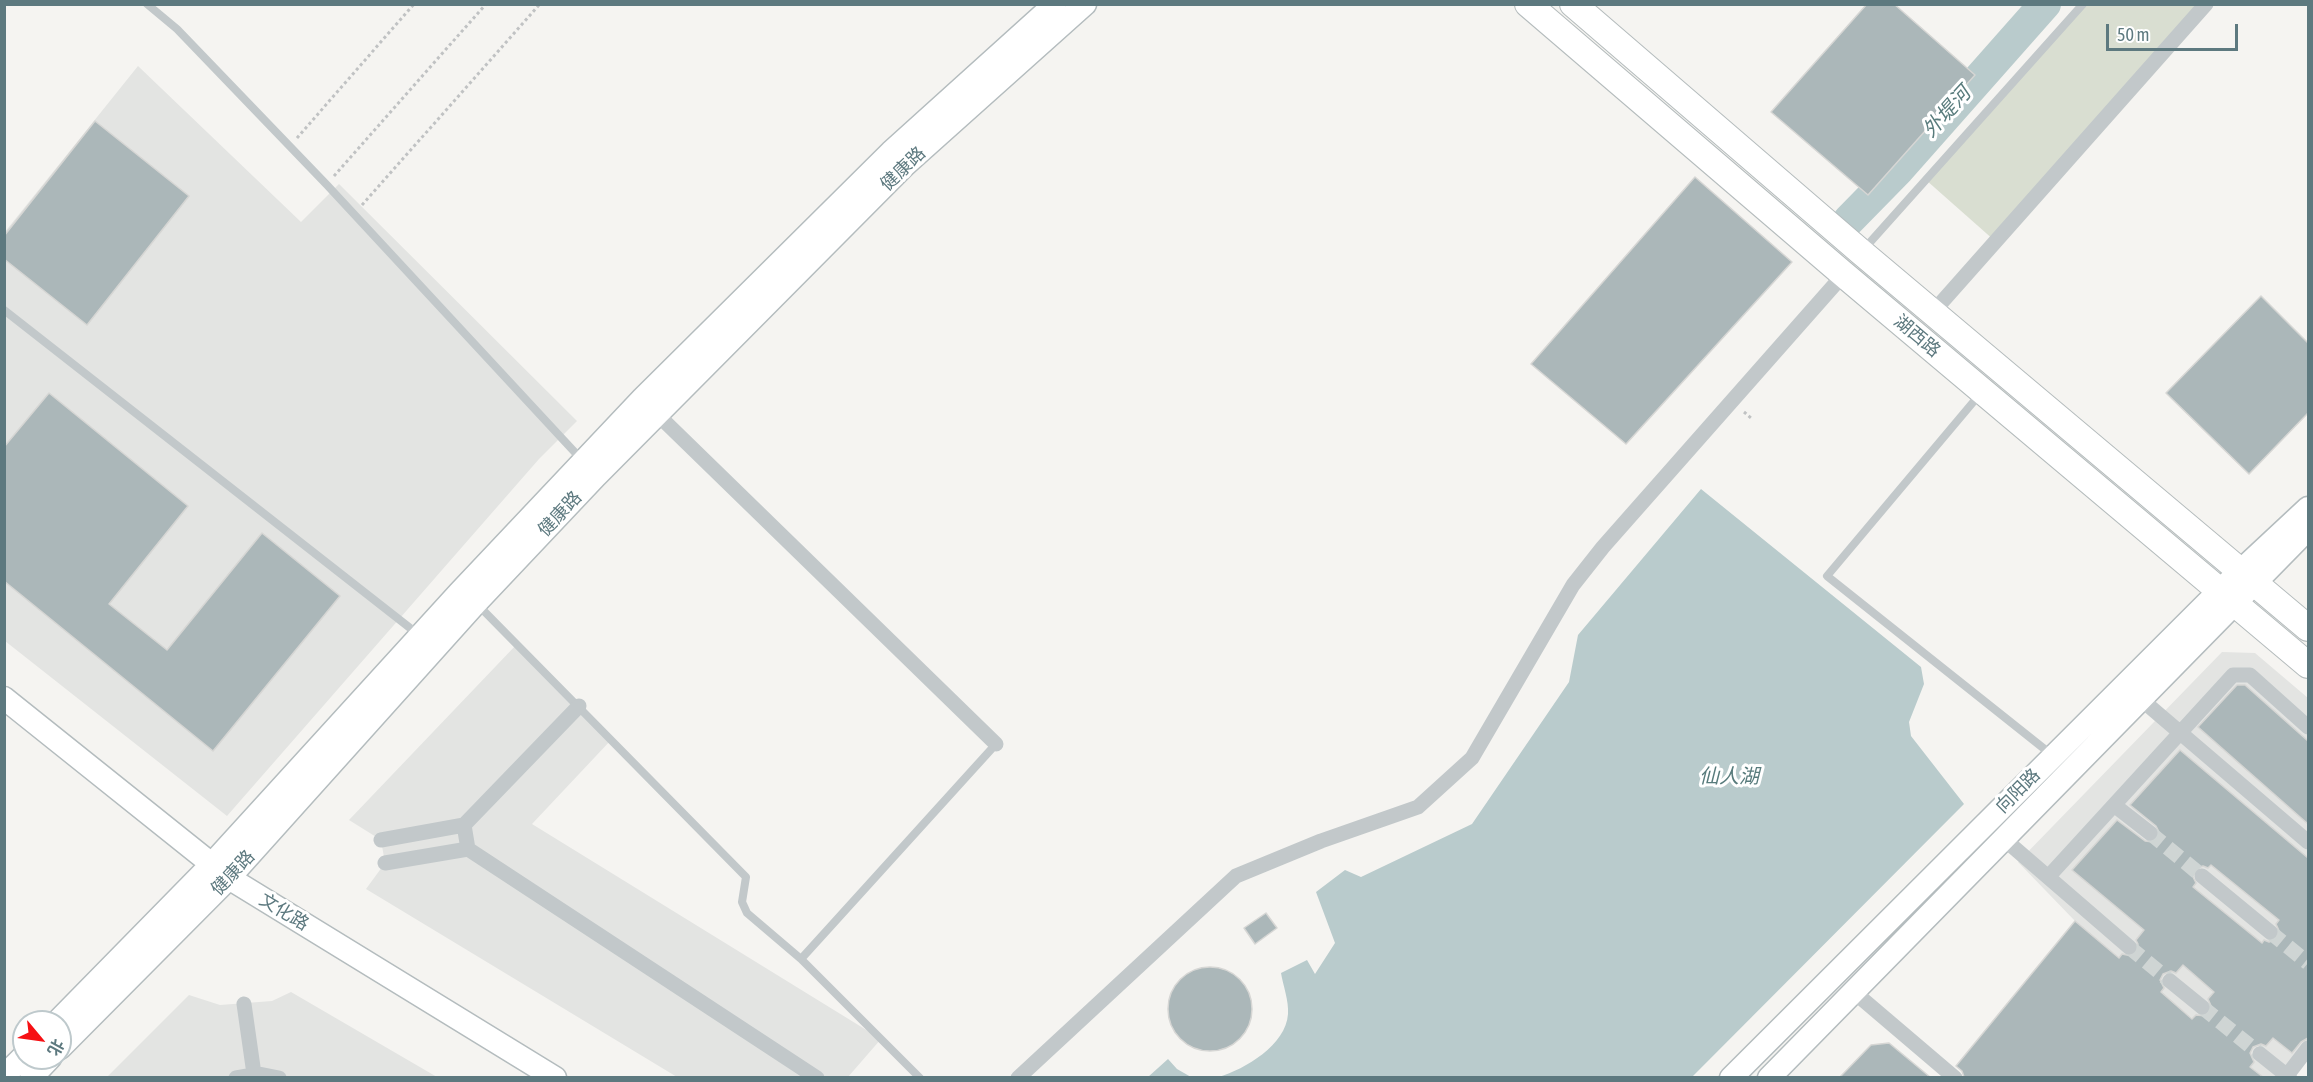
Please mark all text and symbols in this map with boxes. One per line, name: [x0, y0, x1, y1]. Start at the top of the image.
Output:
scale bar: [2109, 12, 2241, 50]
text: 50 m: [2117, 24, 2149, 45]
water label: 外堤河: [1918, 82, 1976, 142]
street label: 健康路: [876, 142, 930, 196]
street label: 湖西路: [1889, 310, 1945, 362]
street label: 健康路: [534, 487, 586, 541]
street label: 向阳路: [1991, 764, 2045, 818]
water label: 仙人湖: [1699, 765, 1759, 789]
street label: 健康路: [207, 846, 259, 900]
street label: 文化路: [255, 889, 313, 935]
north arrow: [12, 1010, 72, 1070]
text: 北: [44, 1036, 68, 1059]

